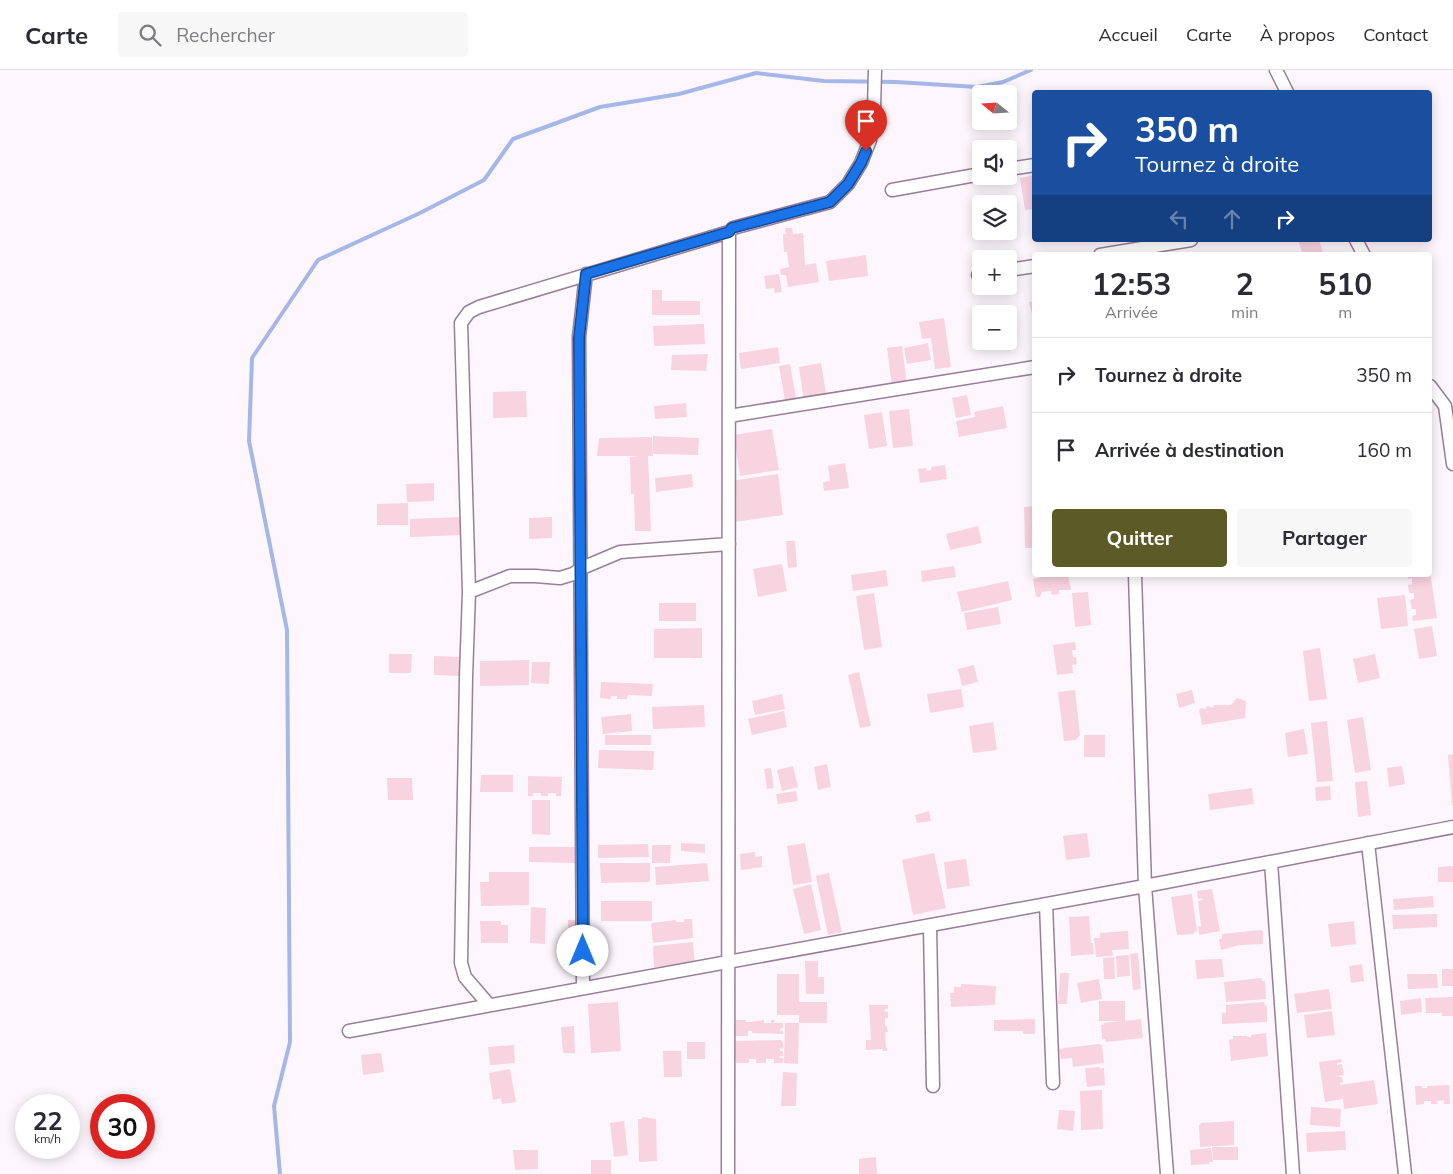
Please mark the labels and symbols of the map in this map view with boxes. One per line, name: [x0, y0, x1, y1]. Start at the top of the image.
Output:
north arrow: [972, 85, 1018, 130]
pin: [845, 100, 887, 151]
position arrow: [556, 924, 608, 976]
speed limit sign: 30: [90, 1094, 155, 1159]

